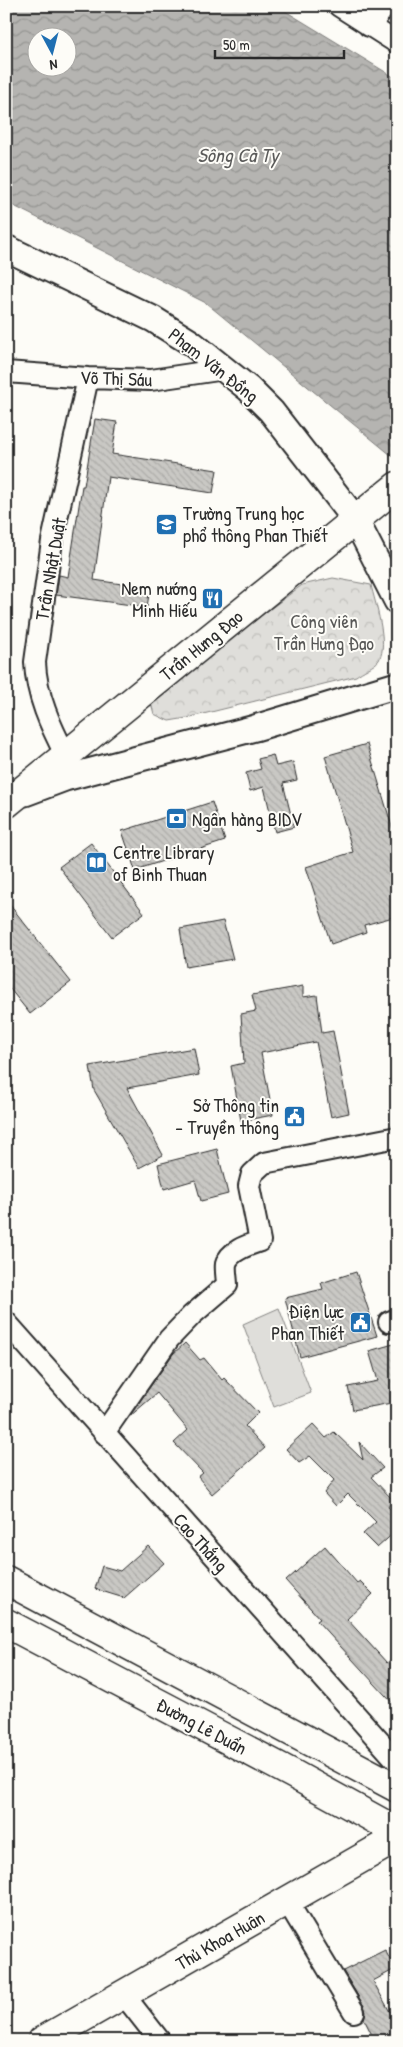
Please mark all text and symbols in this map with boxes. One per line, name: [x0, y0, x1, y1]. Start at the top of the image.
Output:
north arrow: [28, 28, 78, 78]
scale bar: [215, 28, 344, 60]
text: 50 m: [223, 34, 250, 55]
text: N: [48, 56, 59, 75]
water label: Sông Cà Ty: [198, 141, 281, 169]
street label: Phạm Văn Đồng: [163, 321, 265, 409]
street label: Võ Thị Sáu: [80, 364, 153, 392]
place label: Trường Trung học phổ thông Phan Thiết: [183, 500, 328, 548]
school or university icon: Trường Trung học phổ thông Phan Thiết: [155, 512, 179, 536]
street label: Trần Nhật Duật: [28, 515, 72, 622]
place label: Nem nướng Minh Hiếu: [121, 575, 197, 623]
restaurant icon: Nem nướng Minh Hiếu: [201, 587, 225, 611]
street label: Trần Hưng Đạo: [154, 603, 248, 687]
park label: Công viên Trần Hưng Đạo: [274, 608, 374, 656]
place label: Ngân hàng BIDV: [192, 806, 302, 832]
bank icon: Ngân hàng BIDV: [164, 807, 188, 831]
place label: Centre Library of Binh Thuan: [113, 839, 215, 887]
library icon: Centre Library of Binh Thuan: [85, 851, 109, 875]
place label: Sở Thông tin - Truyền thông: [175, 1092, 279, 1140]
public building icon: Sở Thông tin - Truyền thông: [283, 1104, 307, 1128]
place label: Điện lực Phan Thiết: [271, 1298, 345, 1346]
public building icon: Điện lực Phan Thiết: [348, 1310, 372, 1334]
street label: Cao Thắng: [167, 1507, 235, 1577]
street label: Đường Lê Duẩn: [152, 1691, 252, 1761]
street label: Thủ Khoa Huân: [171, 1904, 269, 1976]

